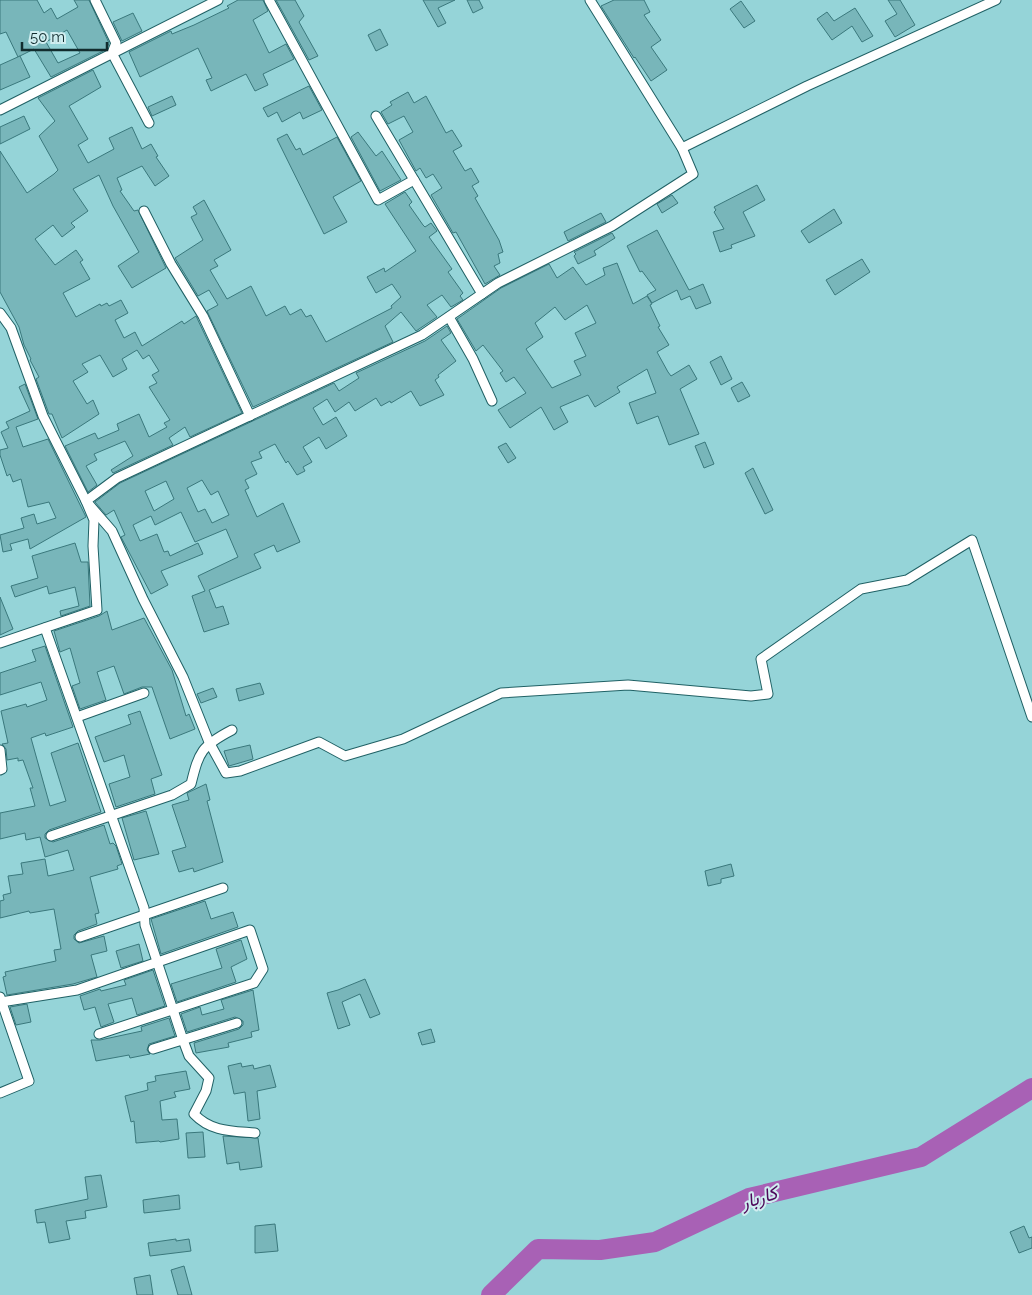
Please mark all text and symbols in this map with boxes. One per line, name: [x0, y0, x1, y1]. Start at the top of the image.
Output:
scale bar: [22, 20, 108, 52]
text: 50 m: [30, 28, 65, 46]
water label: کاربار: [737, 1180, 783, 1214]

